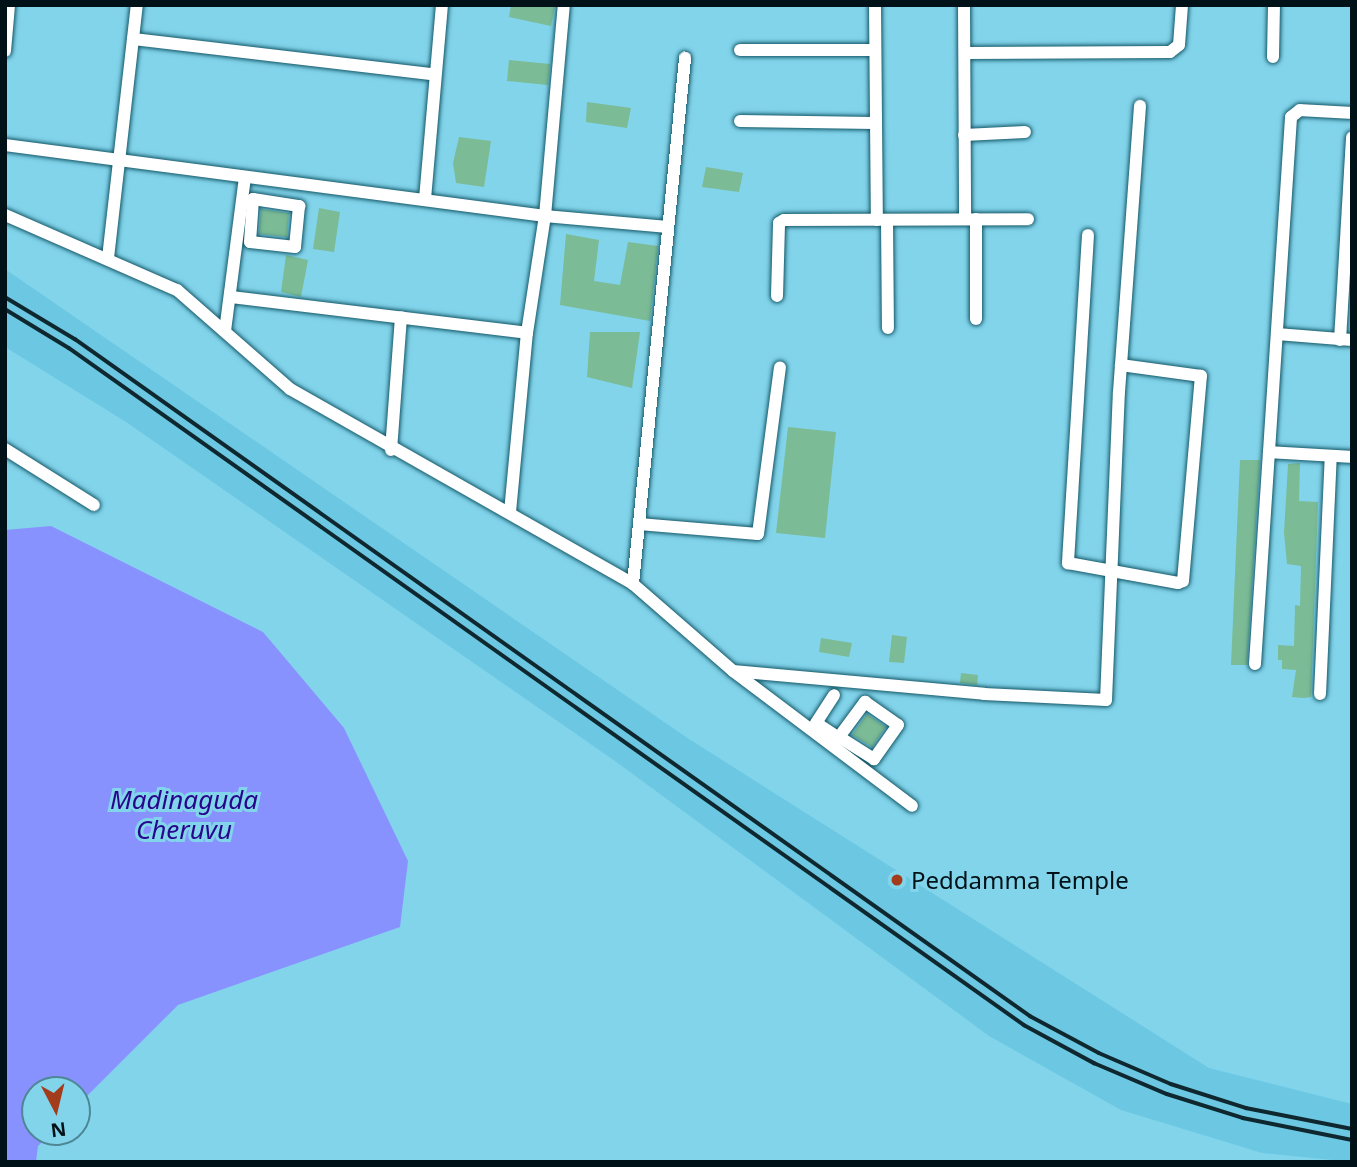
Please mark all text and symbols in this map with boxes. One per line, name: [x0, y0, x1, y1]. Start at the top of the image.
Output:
water label: Madinaguda Cheruvu: [110, 784, 258, 846]
place label: Peddamma Temple: [911, 866, 1129, 894]
marker: Peddamma Temple: [889, 872, 905, 888]
north arrow: [21, 1076, 91, 1146]
text: N: [49, 1116, 68, 1144]

